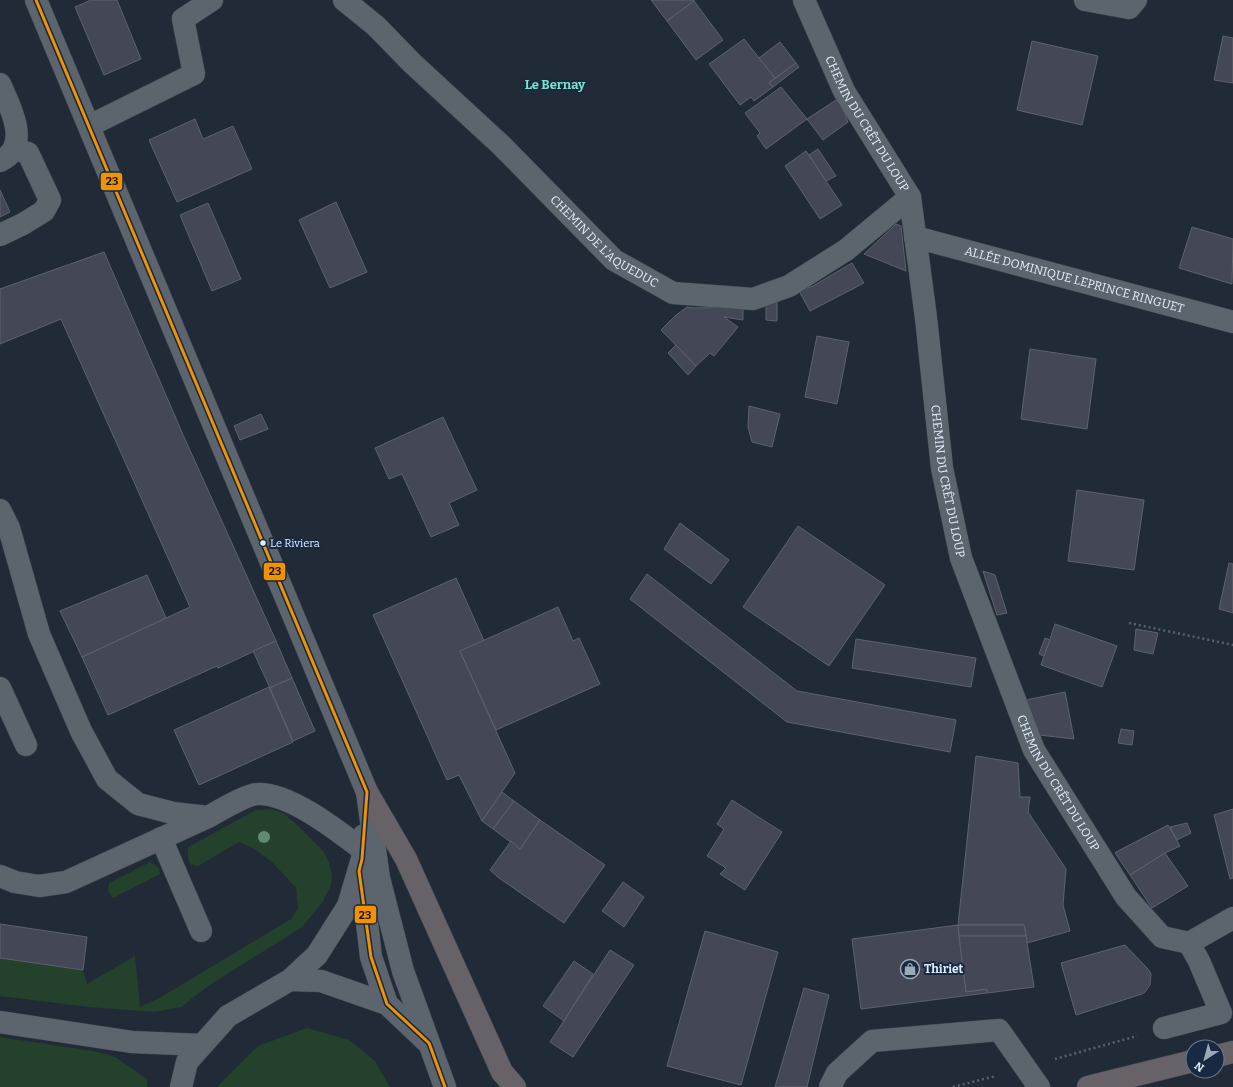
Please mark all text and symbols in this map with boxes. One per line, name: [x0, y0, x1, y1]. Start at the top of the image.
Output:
street label: CHEMIN DU CRÊT DU LOUP: [822, 54, 912, 194]
district label: Le Bernay: [525, 77, 586, 92]
line badge: 23: [100, 172, 123, 191]
text: 23: [106, 175, 118, 188]
street label: CHEMIN DE L'AQUEDUC: [547, 192, 661, 290]
street label: ALLÉE DOMINIQUE LEPRINCE RINGUET: [963, 244, 1186, 316]
street label: CHEMIN DU CRÊT DU LOUP: [928, 404, 968, 559]
place label: Le Riviera: [270, 537, 320, 550]
marker: Le Riviera: [258, 538, 268, 548]
line badge: 23: [263, 562, 286, 581]
text: 23: [269, 565, 281, 578]
street label: CHEMIN DU CRÊT DU LOUP: [1014, 713, 1102, 854]
line badge: 23: [354, 905, 377, 924]
text: 23: [359, 909, 371, 922]
shop icon: Thiriet: [899, 958, 921, 980]
place label: Thiriet: [924, 962, 964, 976]
north arrow: [1185, 1039, 1225, 1079]
text: N: [1192, 1059, 1207, 1074]

